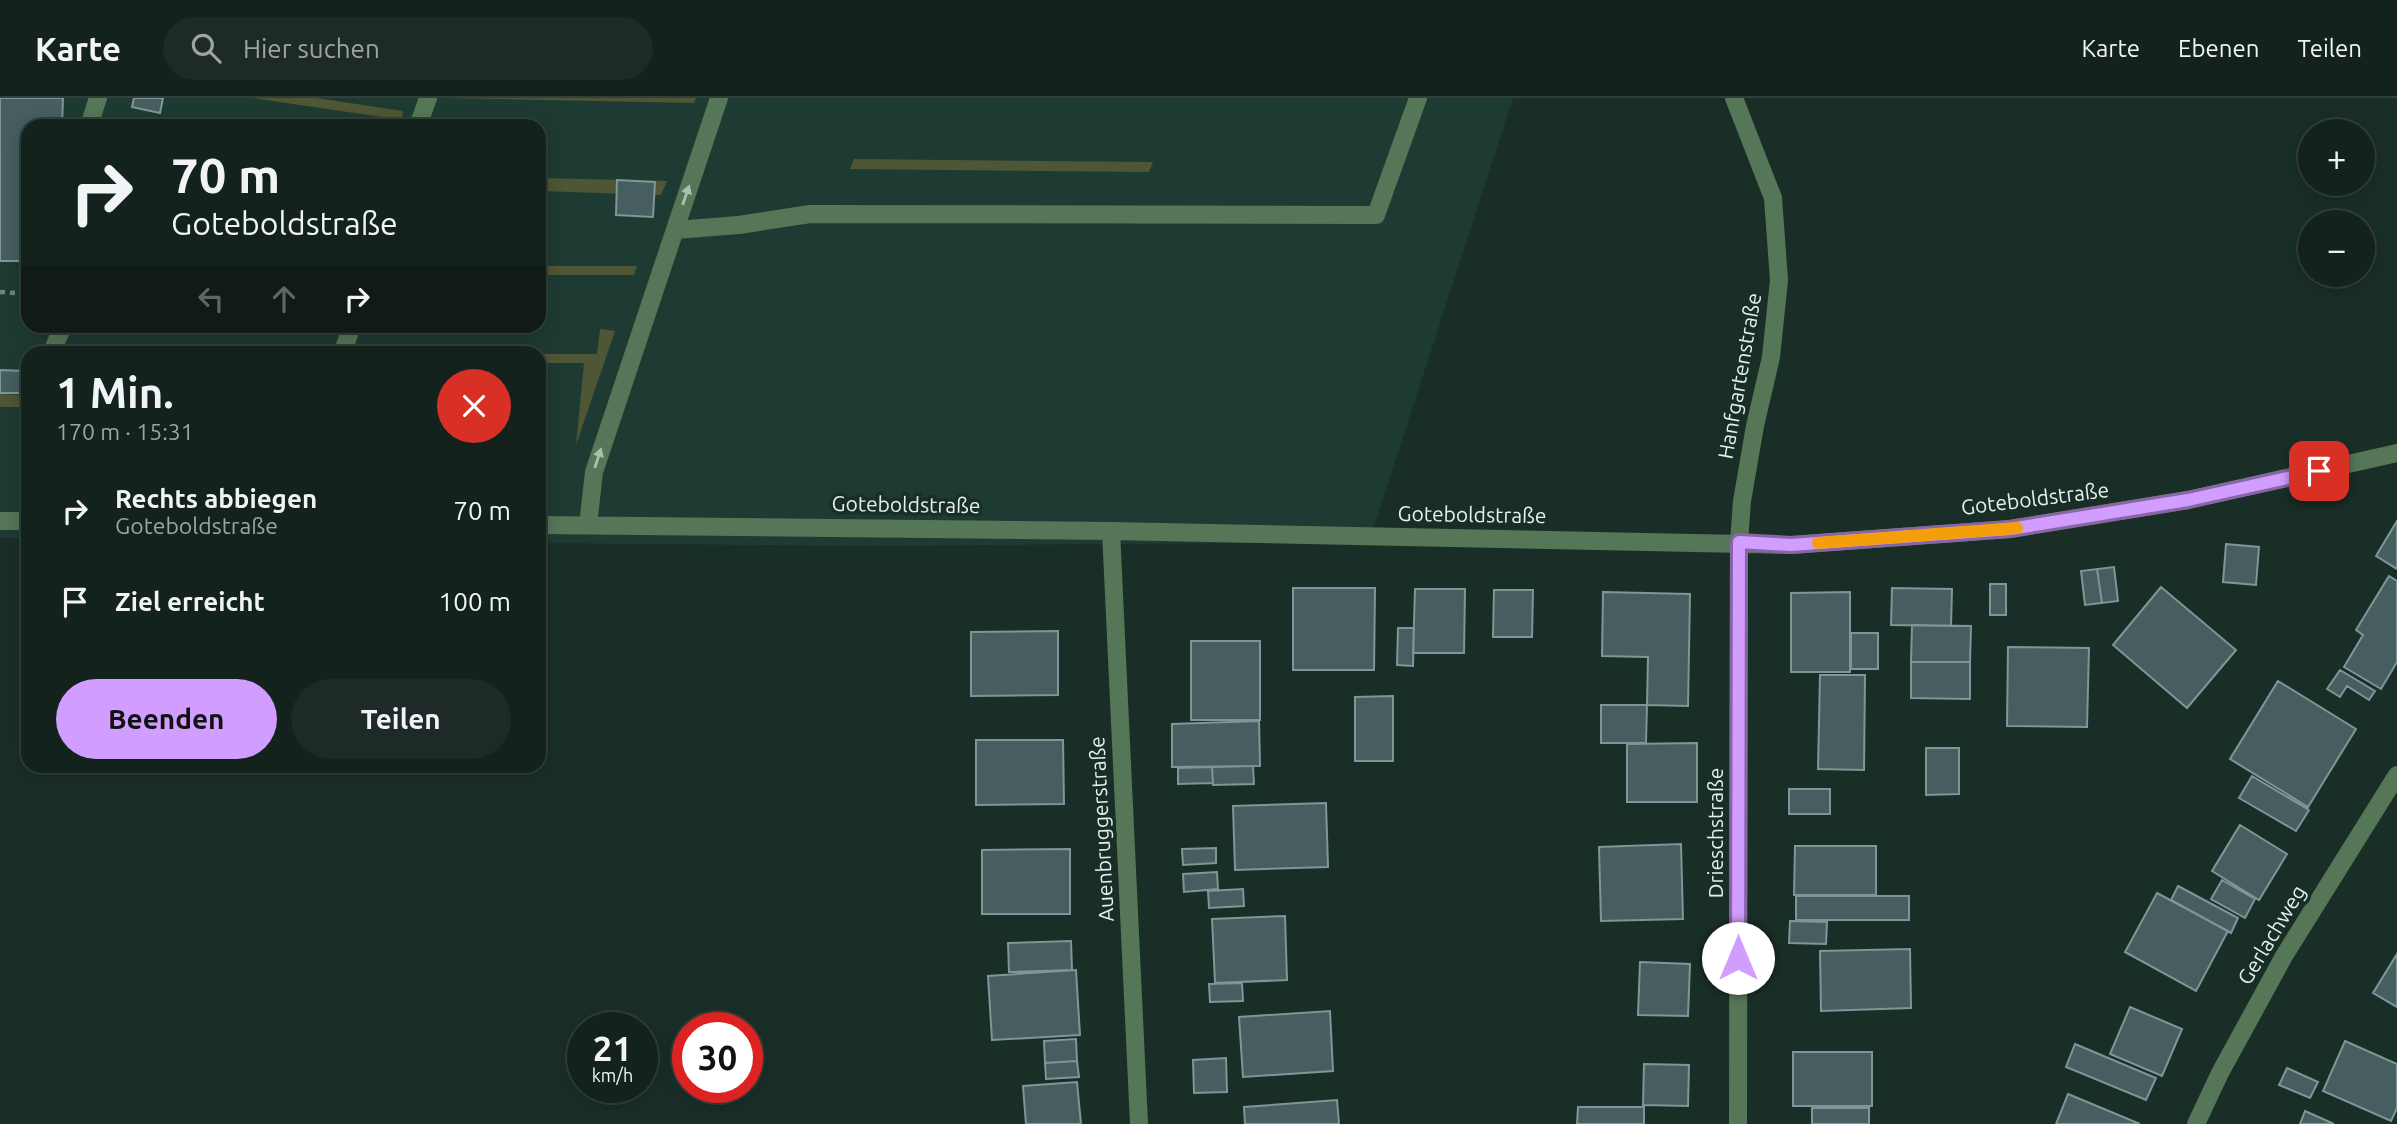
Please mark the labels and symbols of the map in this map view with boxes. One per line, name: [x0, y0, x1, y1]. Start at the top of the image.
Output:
one-way arrow: [681, 185, 692, 206]
street label: Hanfgartenstraße: [1713, 291, 1765, 461]
pin: [2289, 441, 2349, 501]
one-way arrow: [594, 447, 604, 468]
street label: Goteboldstraße: [1960, 477, 2110, 519]
street label: Goteboldstraße: [831, 491, 981, 517]
street label: Goteboldstraße: [1397, 501, 1547, 527]
street label: Auenbruggerstraße: [1084, 736, 1118, 922]
street label: Drieschstraße: [1703, 768, 1727, 898]
street label: Gerlachweg: [2232, 881, 2310, 988]
position arrow: [1701, 921, 1775, 995]
speed limit sign: 30: [672, 1012, 763, 1103]

